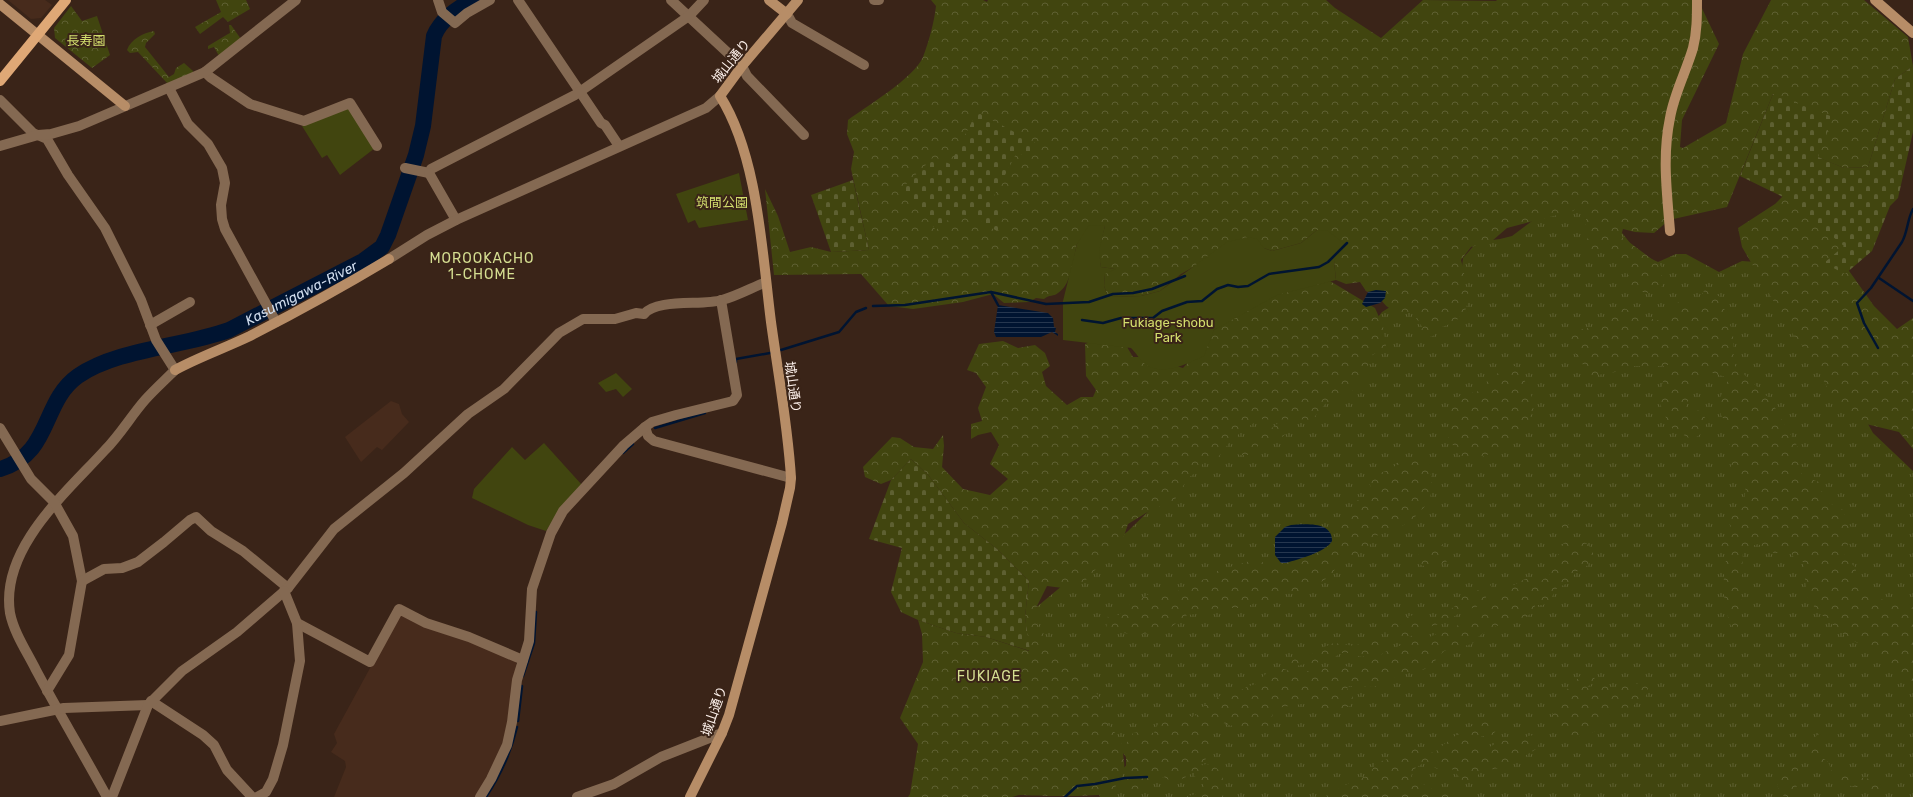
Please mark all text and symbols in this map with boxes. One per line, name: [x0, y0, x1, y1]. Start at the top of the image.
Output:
park label: 長寿園: [66, 33, 106, 48]
street label: 城山通り: [709, 36, 753, 86]
park label: 筑間公園: [696, 195, 748, 210]
district label: MOROOKACHO 1-CHOME: [429, 250, 535, 283]
water label: Kasumigawa-River: [242, 257, 361, 329]
park label: Fukiage-shobu Park: [1122, 315, 1214, 345]
street label: 城山通り: [782, 360, 804, 414]
district label: FUKIAGE: [957, 668, 1021, 685]
street label: 城山通り: [698, 684, 730, 738]

